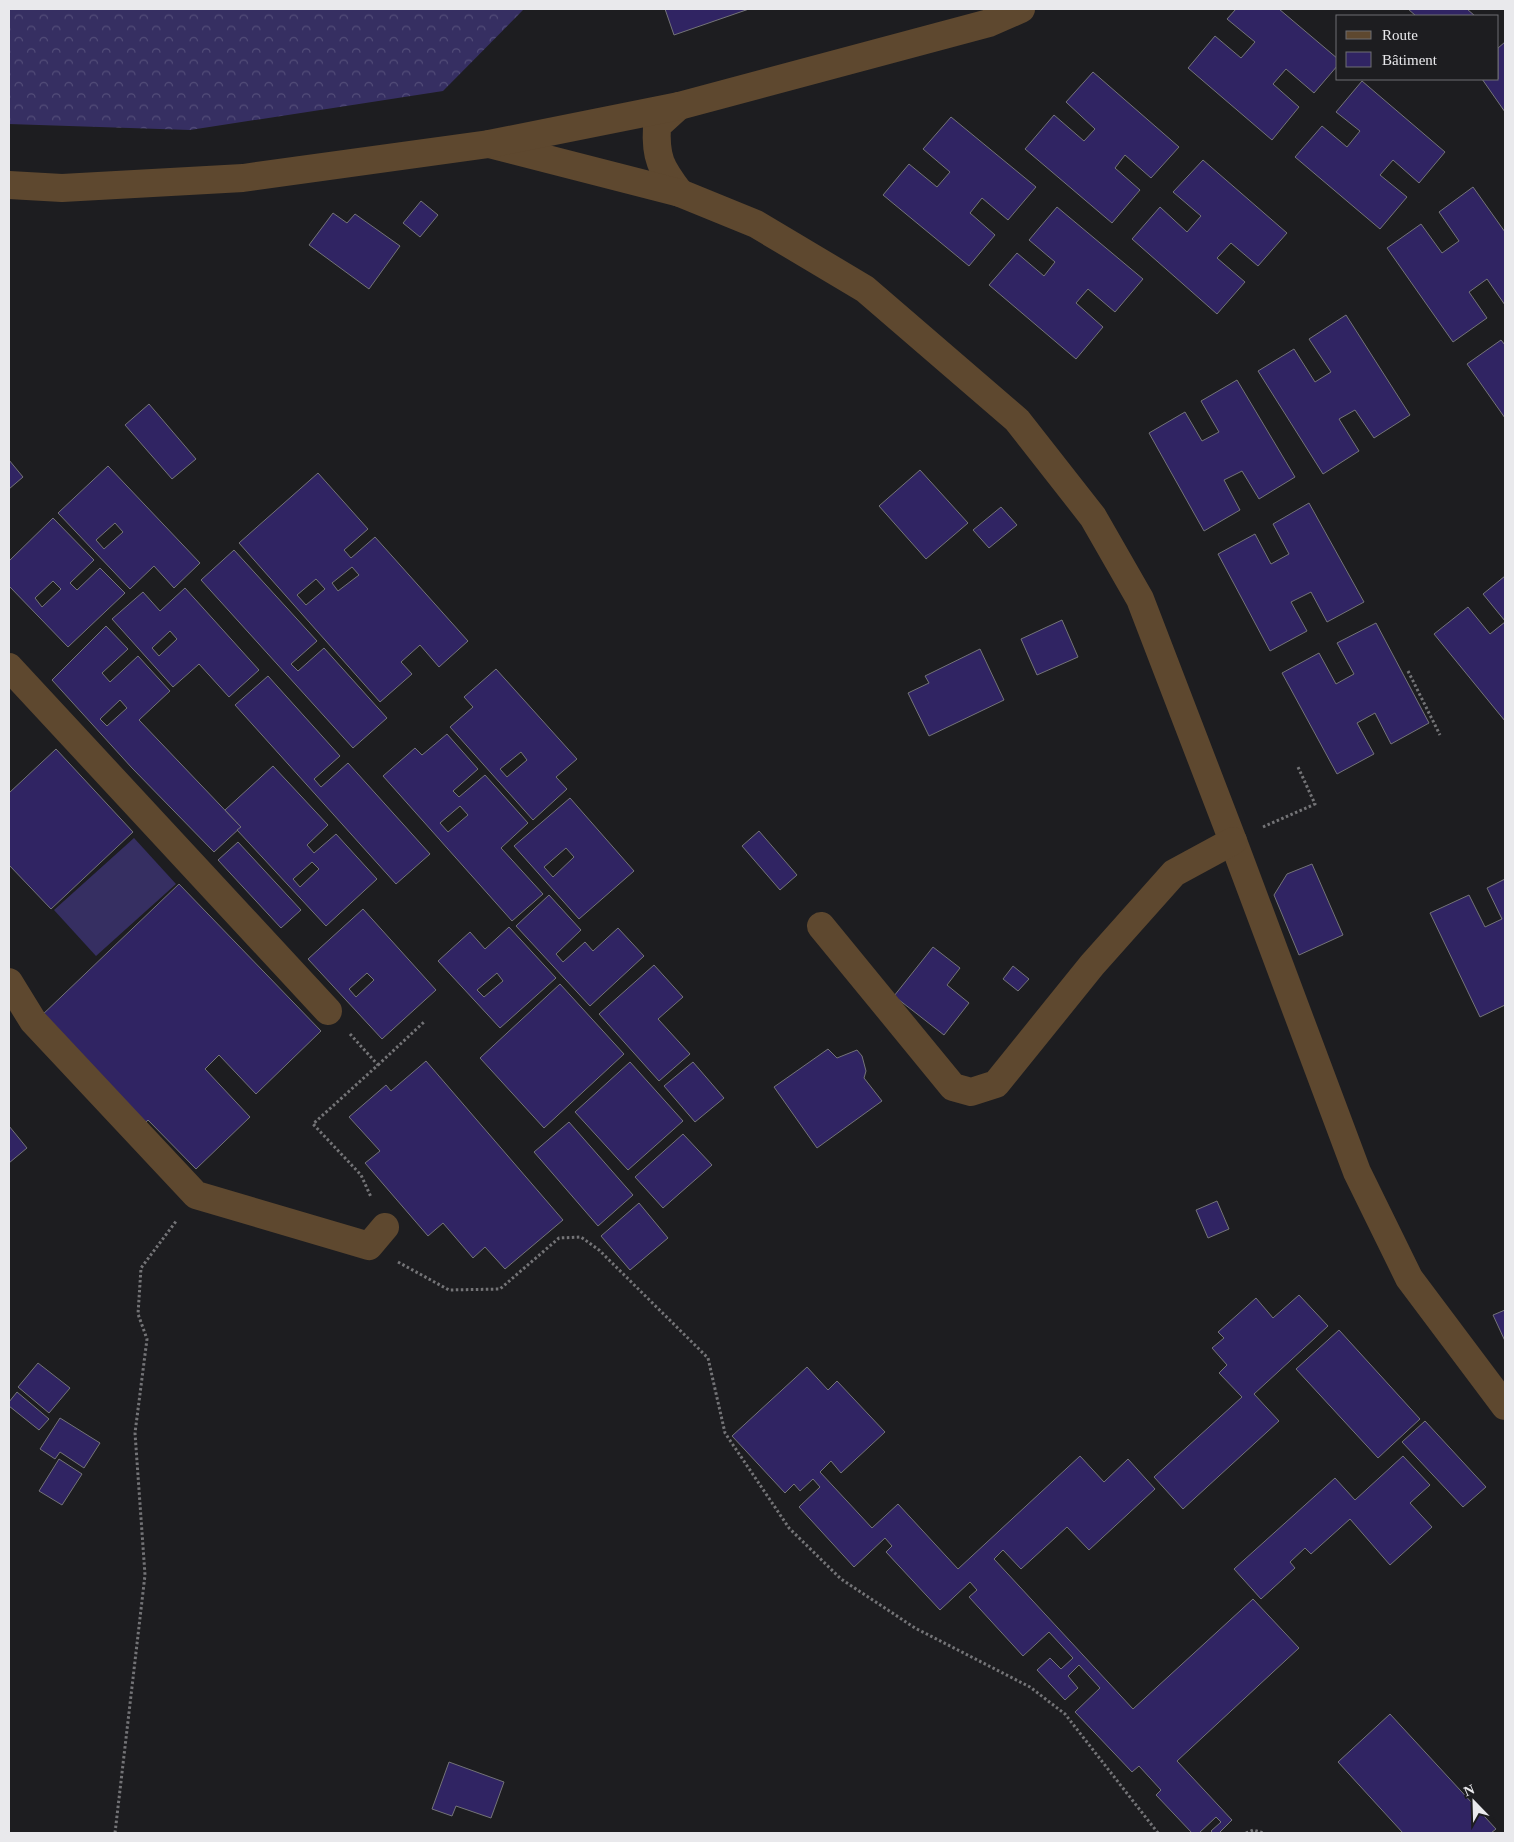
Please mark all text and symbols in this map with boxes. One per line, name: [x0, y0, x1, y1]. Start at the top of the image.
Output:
legend: [1336, 15, 1499, 80]
text: Route: [1382, 27, 1418, 43]
text: Bâtiment: [1382, 52, 1438, 68]
north arrow: [1449, 1777, 1499, 1827]
text: N: [1462, 1782, 1477, 1799]

